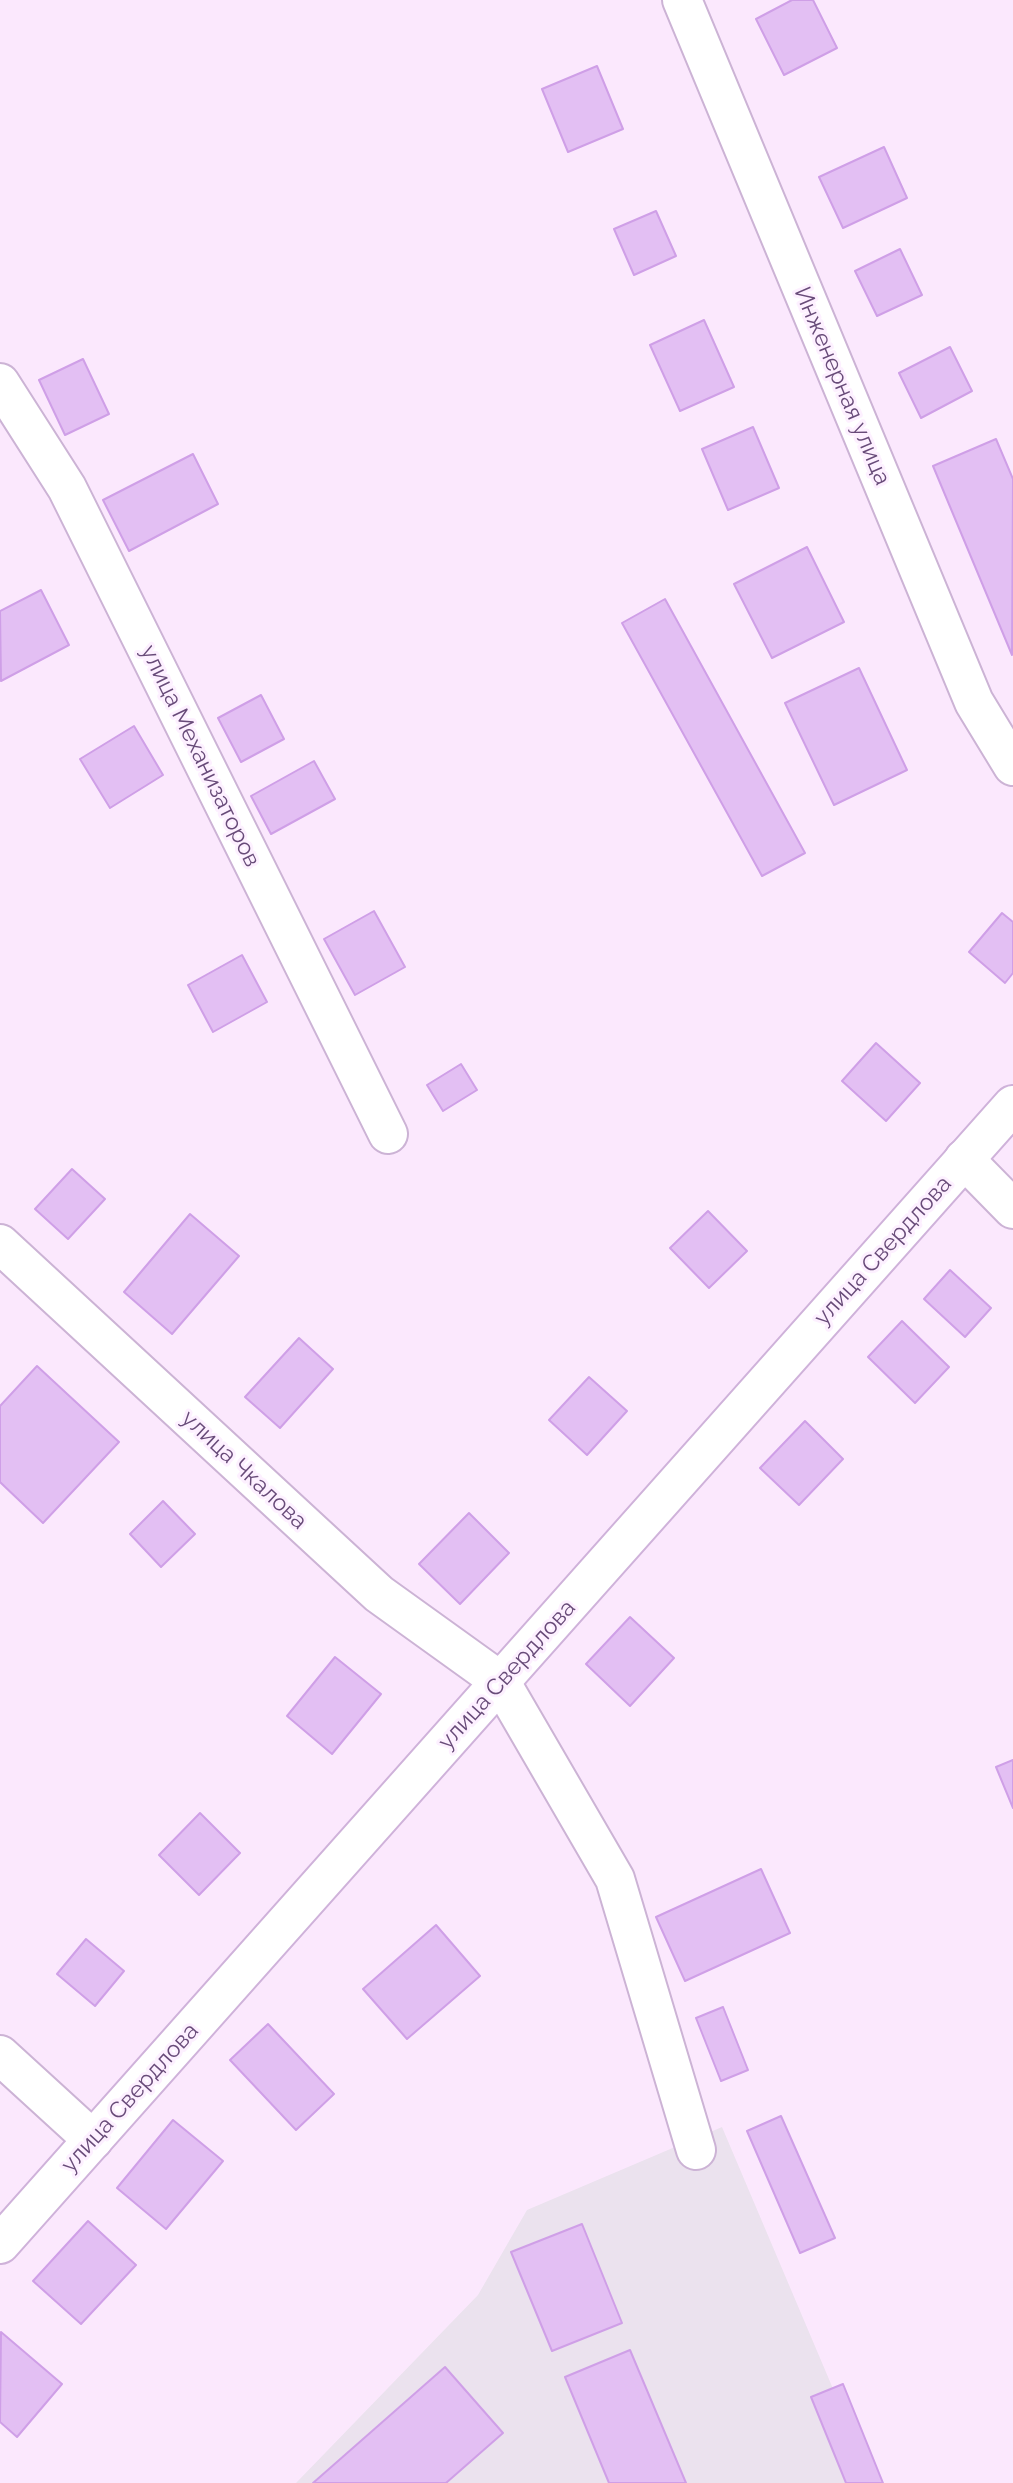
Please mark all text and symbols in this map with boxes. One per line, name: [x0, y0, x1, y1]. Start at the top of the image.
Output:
street label: Инженерная улица: [788, 283, 896, 489]
street label: улица Механизаторов: [134, 641, 266, 871]
street label: улица Свердлова: [809, 1171, 957, 1331]
street label: улица Чкалова: [175, 1405, 313, 1535]
street label: улица Свердлова: [433, 1595, 581, 1755]
street label: улица Свердлова: [56, 2018, 204, 2178]

